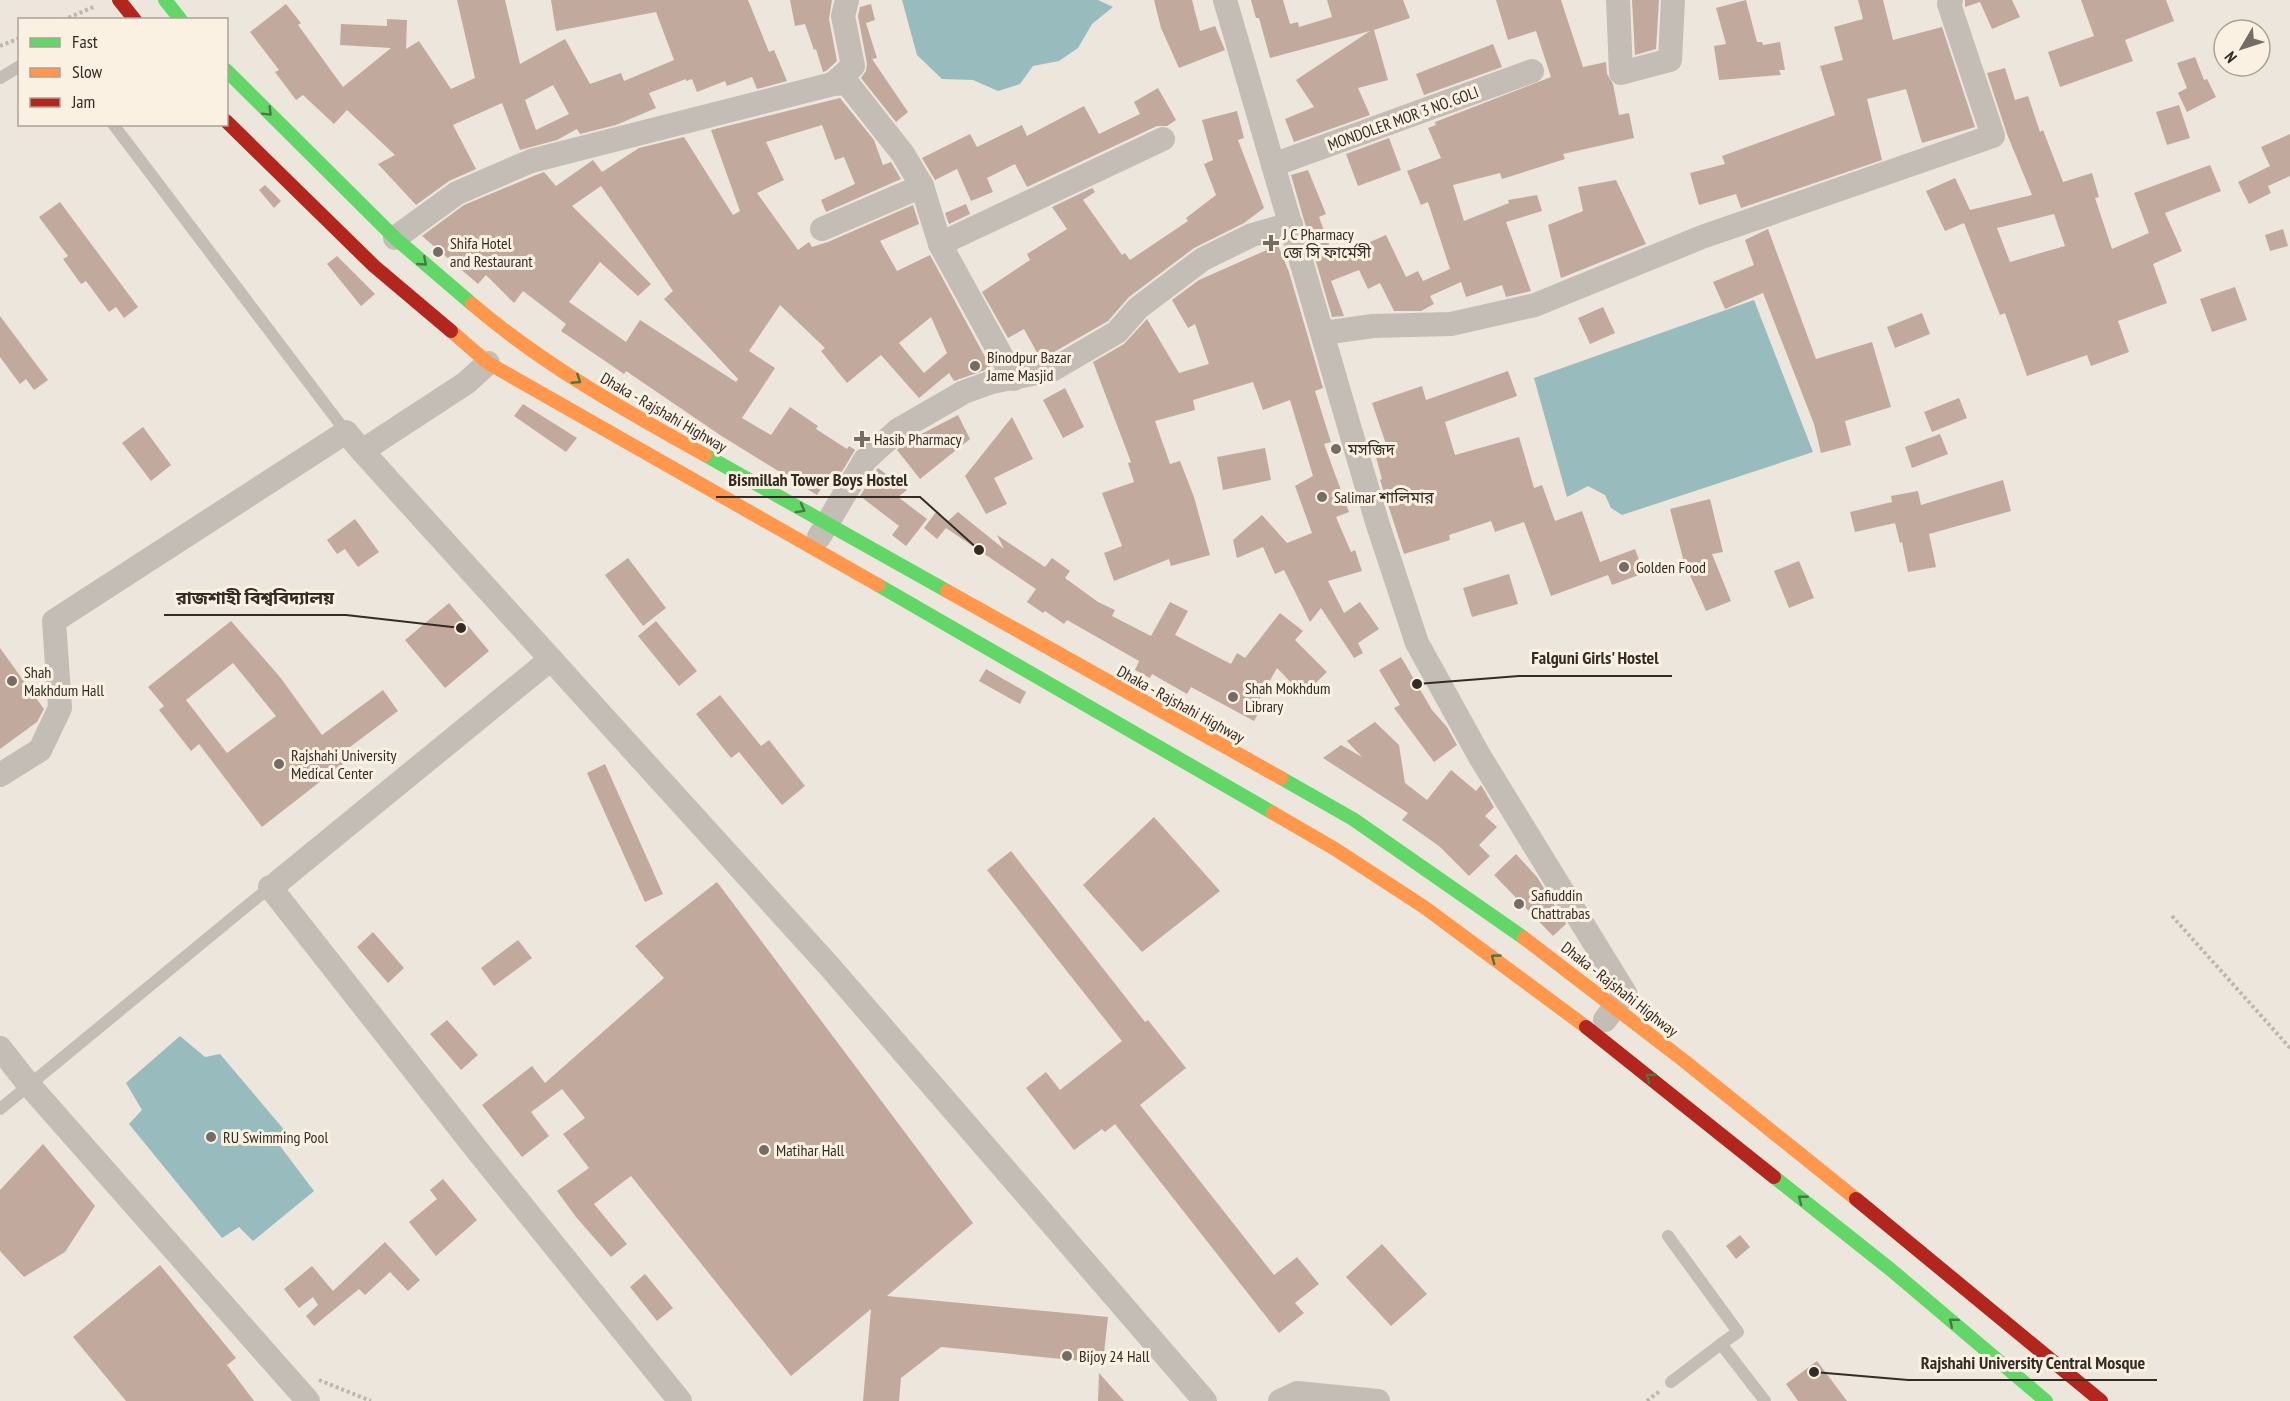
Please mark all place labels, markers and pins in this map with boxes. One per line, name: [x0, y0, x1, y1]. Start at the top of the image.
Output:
place label: J C Pharmacy জে সি ফার্মেসী: [1282, 224, 1372, 262]
place label: Shifa Hotel and Restaurant: [450, 233, 533, 271]
marker: J C Pharmacy জে সি ফার্মেসী: [1264, 236, 1278, 250]
marker: Shifa Hotel and Restaurant: [431, 245, 445, 259]
place label: Binodpur Bazar Jame Masjid: [986, 347, 1072, 385]
marker: Binodpur Bazar Jame Masjid: [968, 359, 982, 373]
place label: Hasib Pharmacy: [874, 429, 962, 449]
marker: Hasib Pharmacy: [855, 432, 869, 446]
place label: মসজিদ: [1347, 439, 1396, 459]
marker: মসজিদ: [1329, 442, 1343, 456]
callout: Bismillah Tower Boys Hostel: [716, 461, 920, 497]
place label: Salimar শালিমার: [1334, 487, 1434, 507]
marker: Salimar শালিমার: [1315, 490, 1329, 504]
place label: Golden Food: [1636, 557, 1706, 577]
marker: Golden Food: [1617, 560, 1631, 574]
callout: রাজশাহী বিশ্ববিদ্যালয়: [164, 579, 346, 615]
callout: Falguni Girls' Hostel: [1519, 640, 1672, 676]
place label: Shah Makhdum Hall: [24, 662, 104, 700]
marker: Shah Makhdum Hall: [5, 674, 19, 688]
place label: Shah Mokhdum Library: [1245, 678, 1330, 716]
marker: Shah Mokhdum Library: [1226, 690, 1240, 704]
place label: Rajshahi University Medical Center: [291, 745, 397, 783]
marker: Rajshahi University Medical Center: [272, 757, 286, 771]
place label: Safiuddin Chattrabas: [1531, 885, 1590, 923]
marker: Safiuddin Chattrabas: [1512, 897, 1526, 911]
place label: RU Swimming Pool: [223, 1127, 328, 1147]
marker: RU Swimming Pool: [204, 1130, 218, 1144]
place label: Matihar Hall: [776, 1140, 844, 1160]
marker: Matihar Hall: [757, 1143, 771, 1157]
callout: Rajshahi University Central Mosque: [1908, 1344, 2157, 1380]
place label: Bijoy 24 Hall: [1079, 1346, 1150, 1366]
marker: Bijoy 24 Hall: [1060, 1349, 1074, 1363]

